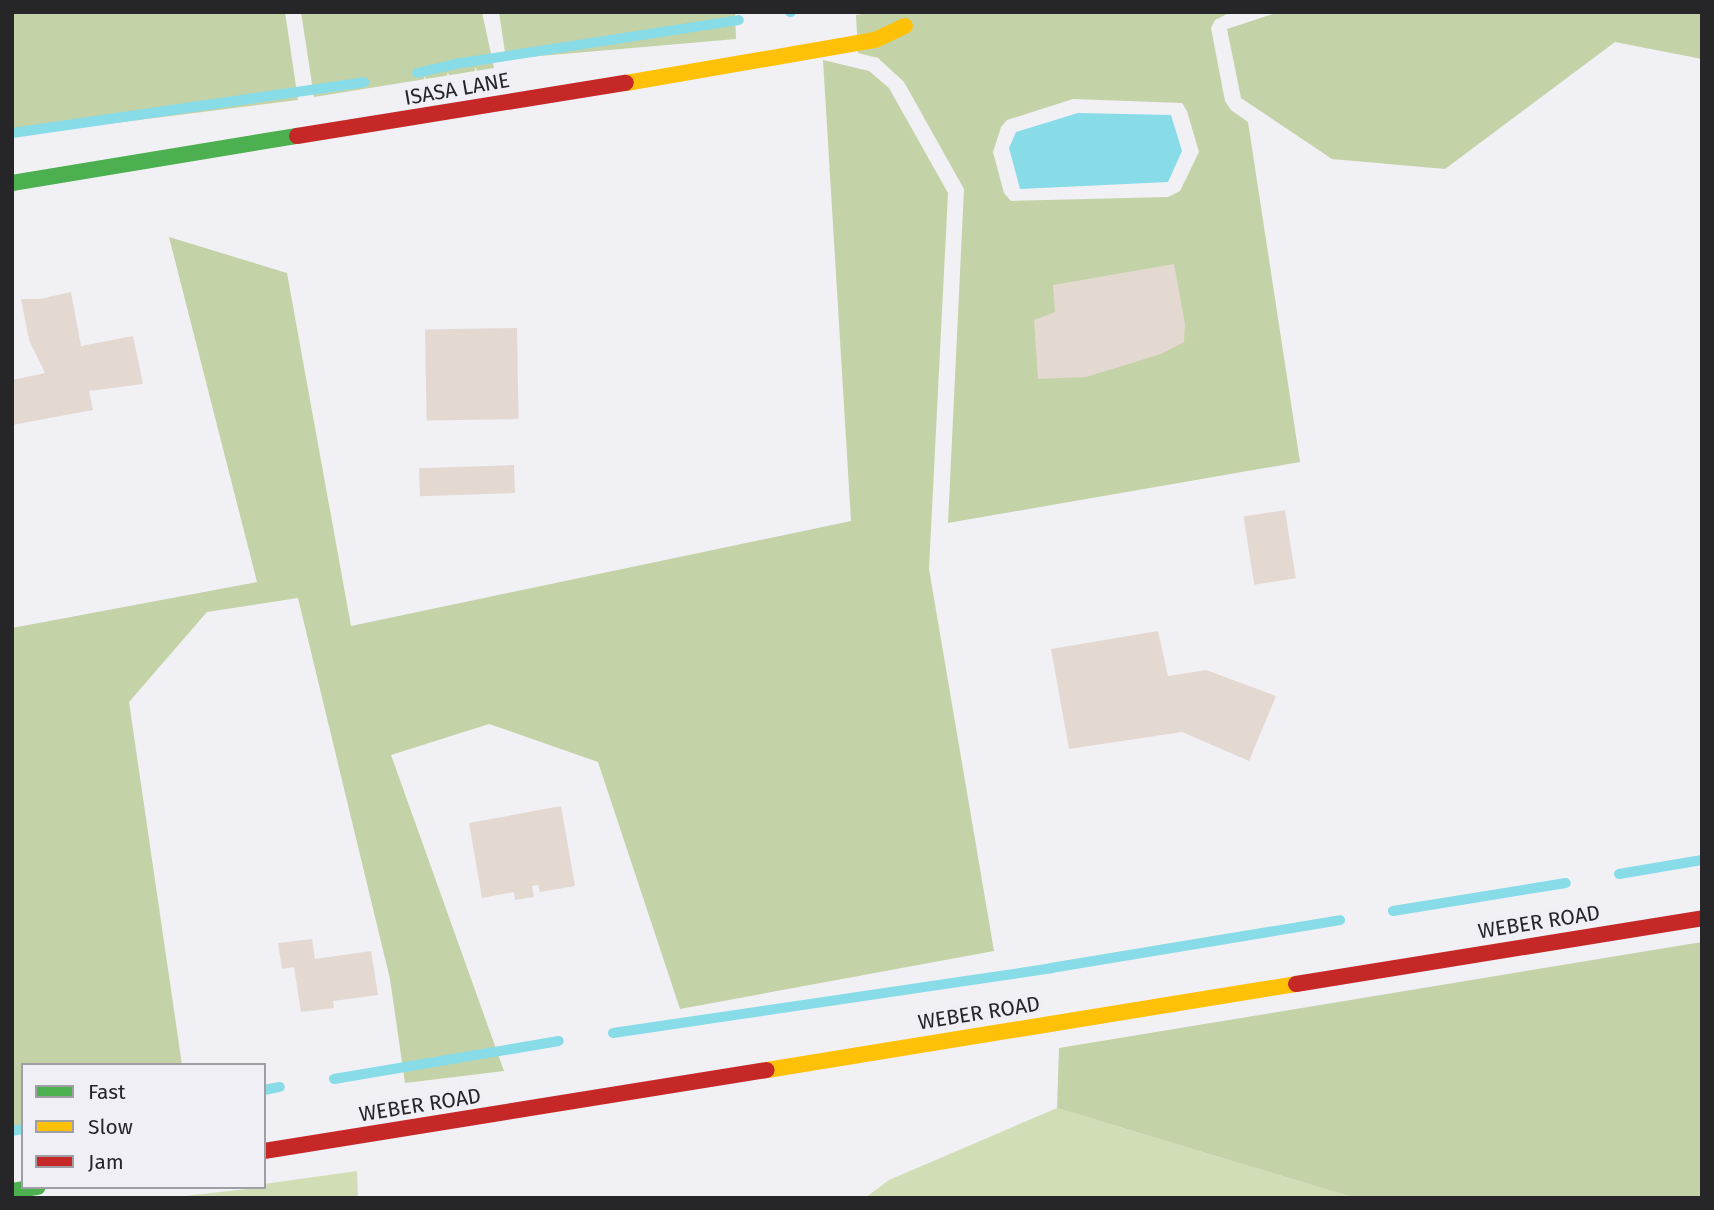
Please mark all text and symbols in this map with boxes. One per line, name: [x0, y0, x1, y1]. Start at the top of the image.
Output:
street label: ISASA LANE: [402, 67, 512, 111]
street label: WEBER ROAD: [1476, 900, 1602, 944]
street label: WEBER ROAD: [916, 991, 1042, 1035]
legend: [21, 1063, 266, 1189]
text: Fast: [88, 1079, 126, 1105]
street label: WEBER ROAD: [357, 1083, 483, 1127]
text: Slow: [88, 1114, 133, 1140]
text: Jam: [88, 1149, 124, 1175]

